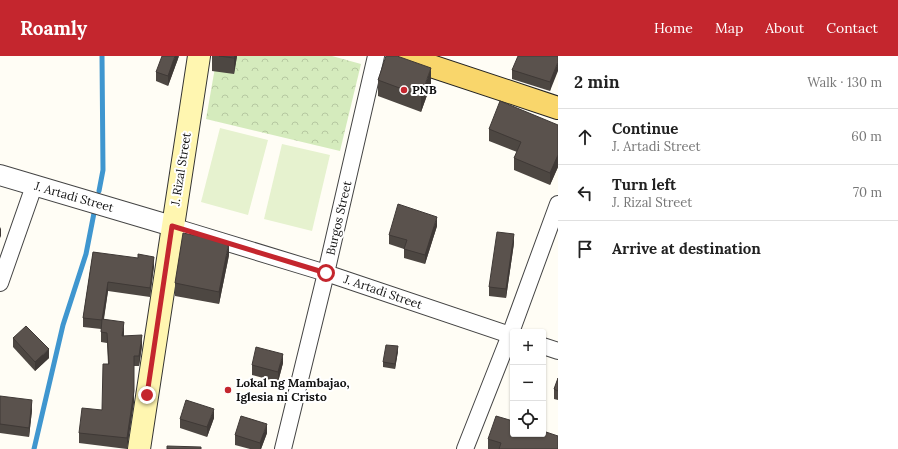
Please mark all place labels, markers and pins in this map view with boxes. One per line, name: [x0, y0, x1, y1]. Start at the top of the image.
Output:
place label: PNB: [412, 82, 437, 97]
marker: PNB: [399, 85, 409, 95]
place label: Lokal ng Mambajao, Iglesia ni Cristo: [236, 375, 350, 404]
marker: Lokal ng Mambajao, Iglesia ni Cristo: [223, 385, 233, 395]

